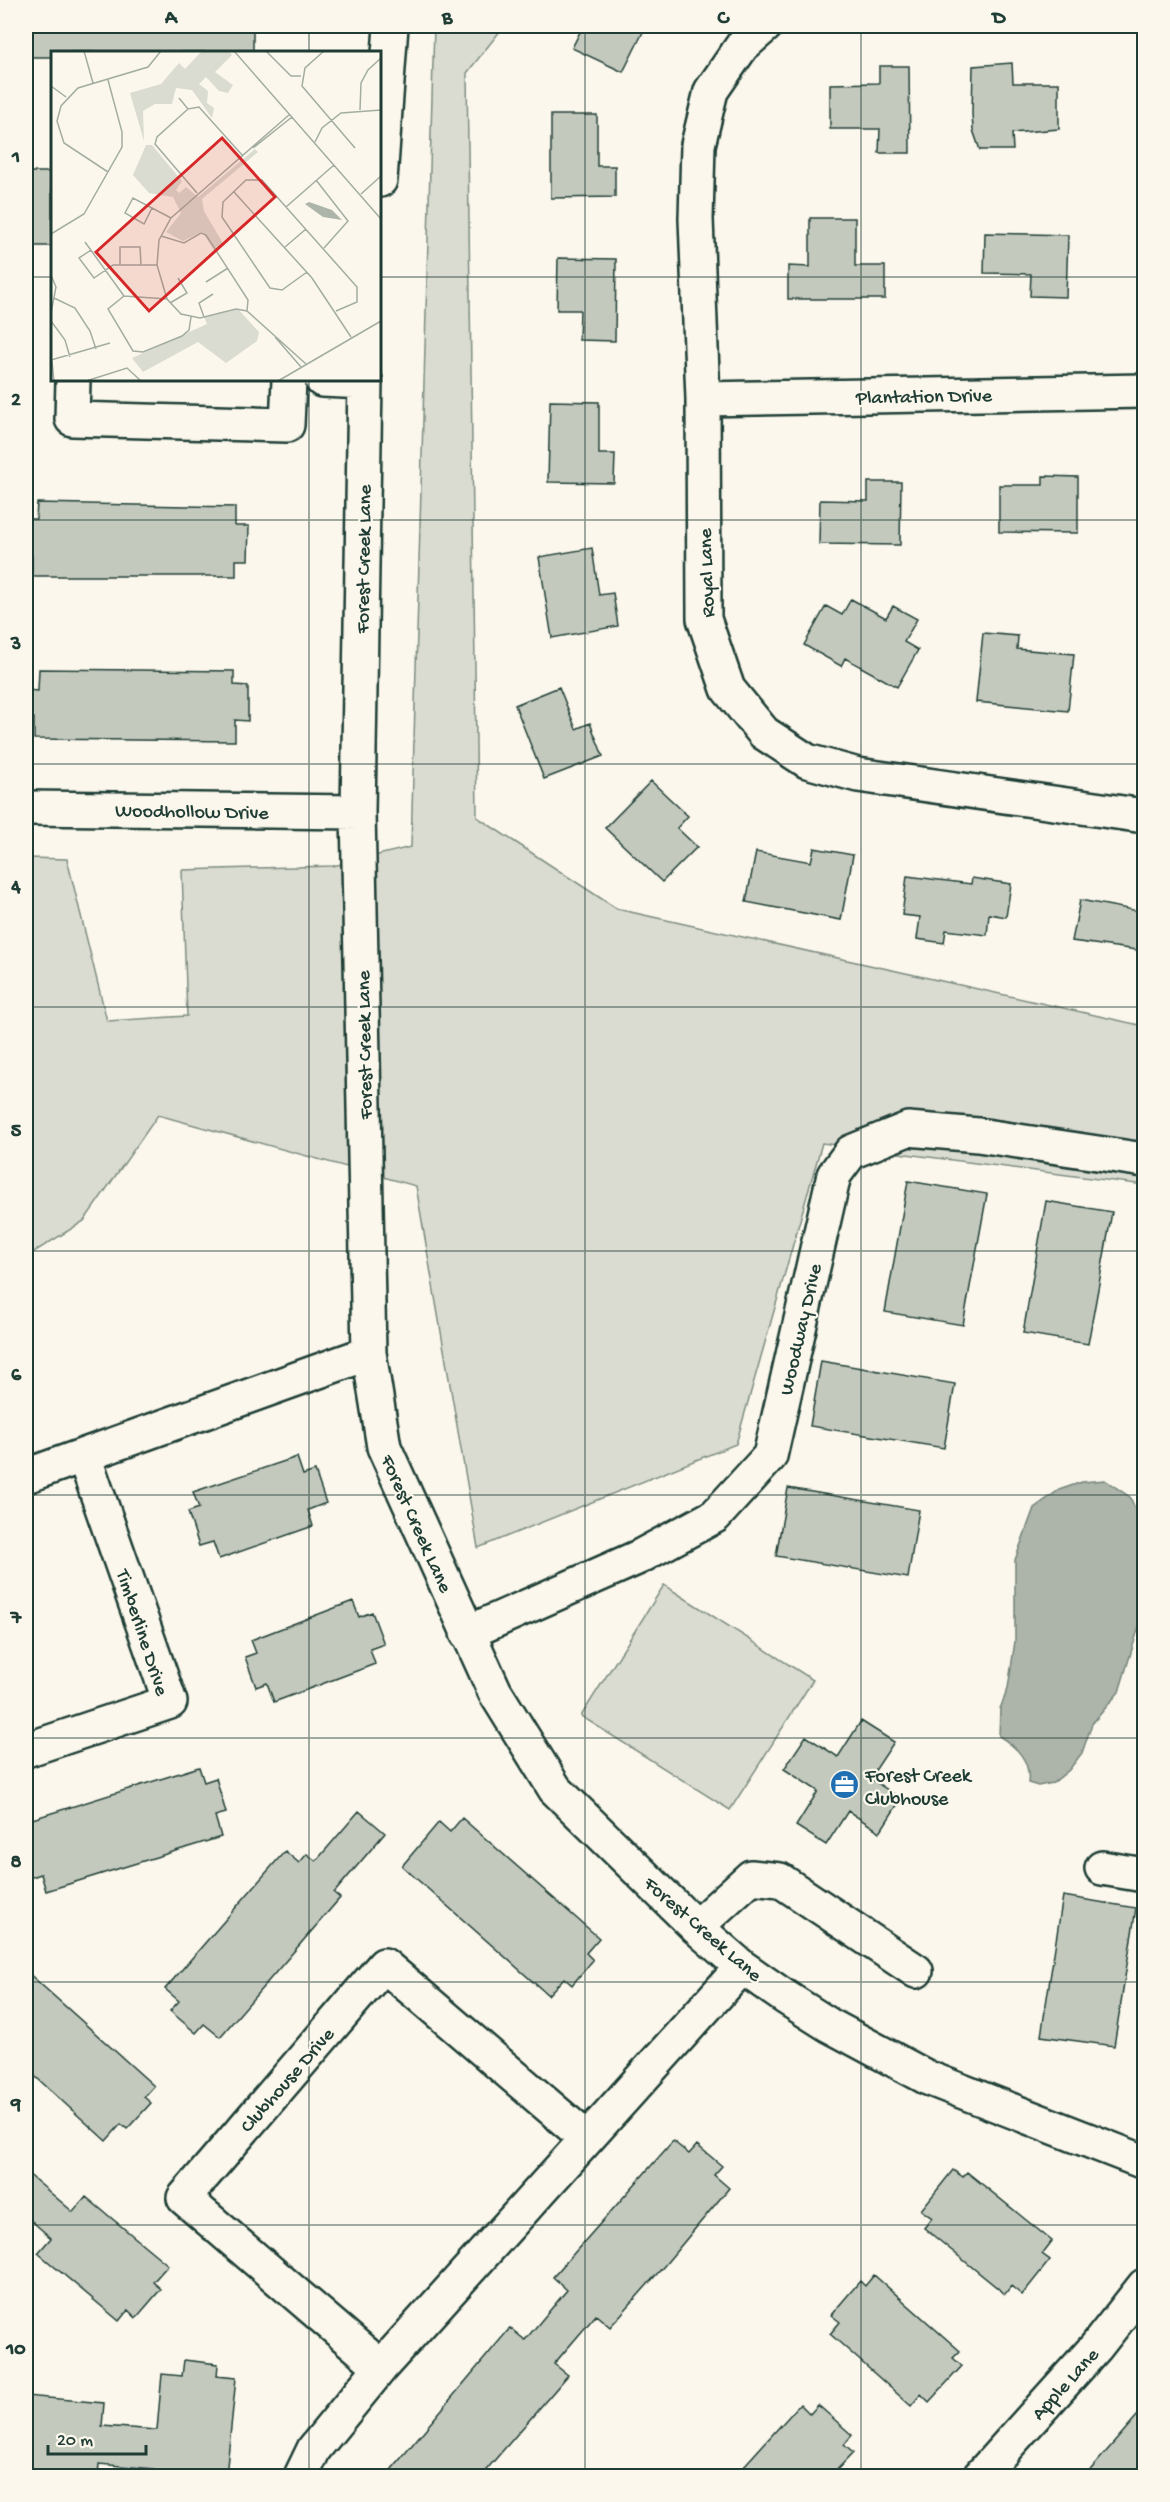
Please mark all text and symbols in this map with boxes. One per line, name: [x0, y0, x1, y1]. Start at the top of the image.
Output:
text: A: [164, 8, 179, 31]
text: B: [441, 8, 453, 31]
text: C: [717, 8, 731, 31]
text: D: [990, 8, 1006, 31]
inset map: [51, 51, 381, 381]
text: 1: [11, 147, 20, 170]
street label: Plantation Drive: [855, 386, 993, 411]
text: 2: [11, 390, 21, 413]
street label: Forest Creek Lane: [353, 484, 378, 635]
street label: Royal Lane: [695, 527, 722, 618]
text: 3: [10, 634, 21, 657]
street label: Woodhollow Drive: [115, 801, 270, 826]
text: 4: [10, 877, 21, 900]
street label: Forest Creek Lane: [354, 970, 379, 1121]
text: 5: [11, 1121, 22, 1144]
street label: Woodway Drive: [776, 1261, 829, 1398]
text: 6: [11, 1365, 22, 1388]
street label: Forest Creek Lane: [374, 1451, 456, 1598]
street label: Timberline Drive: [109, 1566, 172, 1700]
text: 7: [10, 1608, 23, 1631]
place label: Forest Creek Clubhouse: [864, 1766, 973, 1812]
office icon: Forest Creek Clubhouse: [828, 1769, 860, 1801]
text: 8: [11, 1852, 22, 1875]
street label: Forest Creek Lane: [637, 1873, 766, 1989]
street label: Clubhouse Drive: [237, 2024, 341, 2139]
text: 9: [10, 2095, 21, 2118]
text: 10: [5, 2339, 26, 2362]
street label: Apple Lane: [1028, 2344, 1105, 2426]
scale bar: [48, 2418, 146, 2456]
text: 20 m: [57, 2431, 93, 2452]

